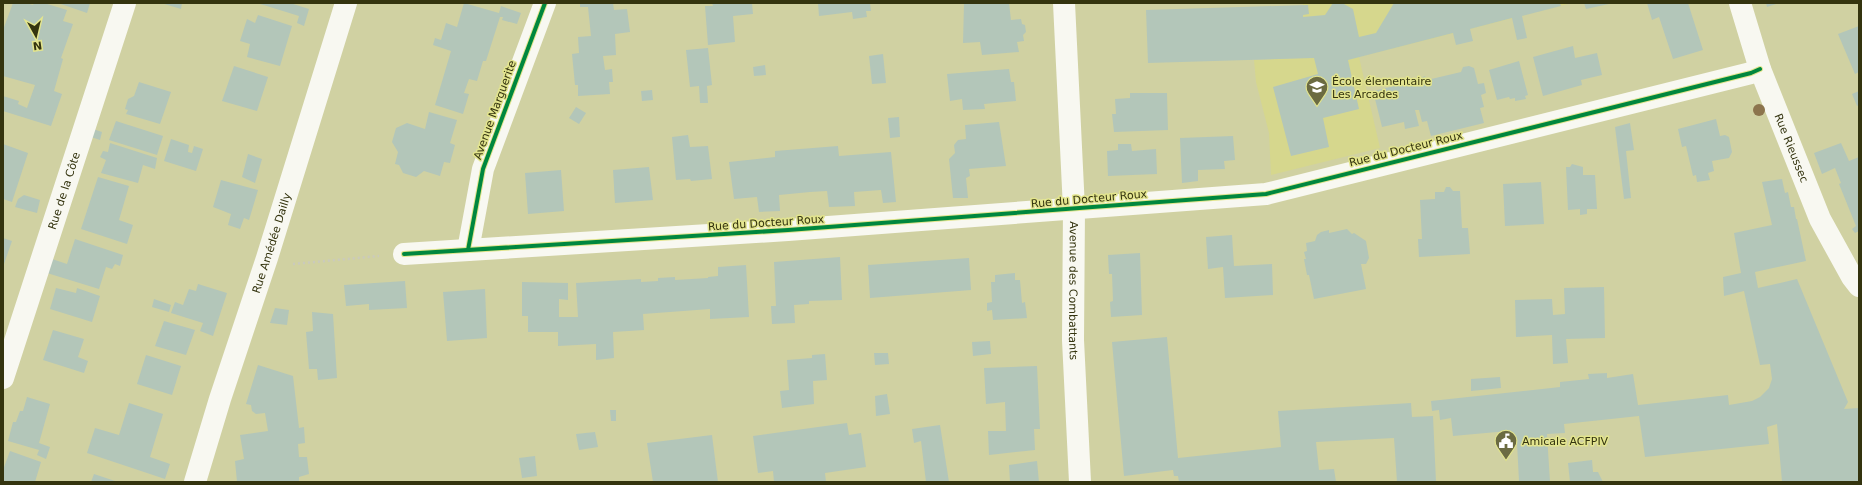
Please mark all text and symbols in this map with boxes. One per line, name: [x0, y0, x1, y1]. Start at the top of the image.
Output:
north arrow: [16, 16, 56, 56]
text: N: [32, 38, 43, 52]
street label: Avenue Marguerite: [471, 59, 519, 161]
school or university icon: École élementaire Les Arcades: [1304, 74, 1330, 107]
place label: École élementaire Les Arcades: [1332, 75, 1431, 101]
street label: Rue Rieussec: [1772, 112, 1811, 184]
street label: Rue du Docteur Roux: [1348, 128, 1465, 169]
street label: Rue de la Côte: [45, 150, 83, 231]
street label: Rue du Docteur Roux: [1030, 187, 1148, 211]
street label: Rue Amédée Dailly: [249, 191, 293, 295]
street label: Rue du Docteur Roux: [707, 212, 825, 234]
street label: Avenue des Combattants: [1066, 221, 1080, 361]
public building icon: Amicale ACFPIV: [1493, 428, 1519, 461]
place label: Amicale ACFPIV: [1522, 435, 1609, 448]

